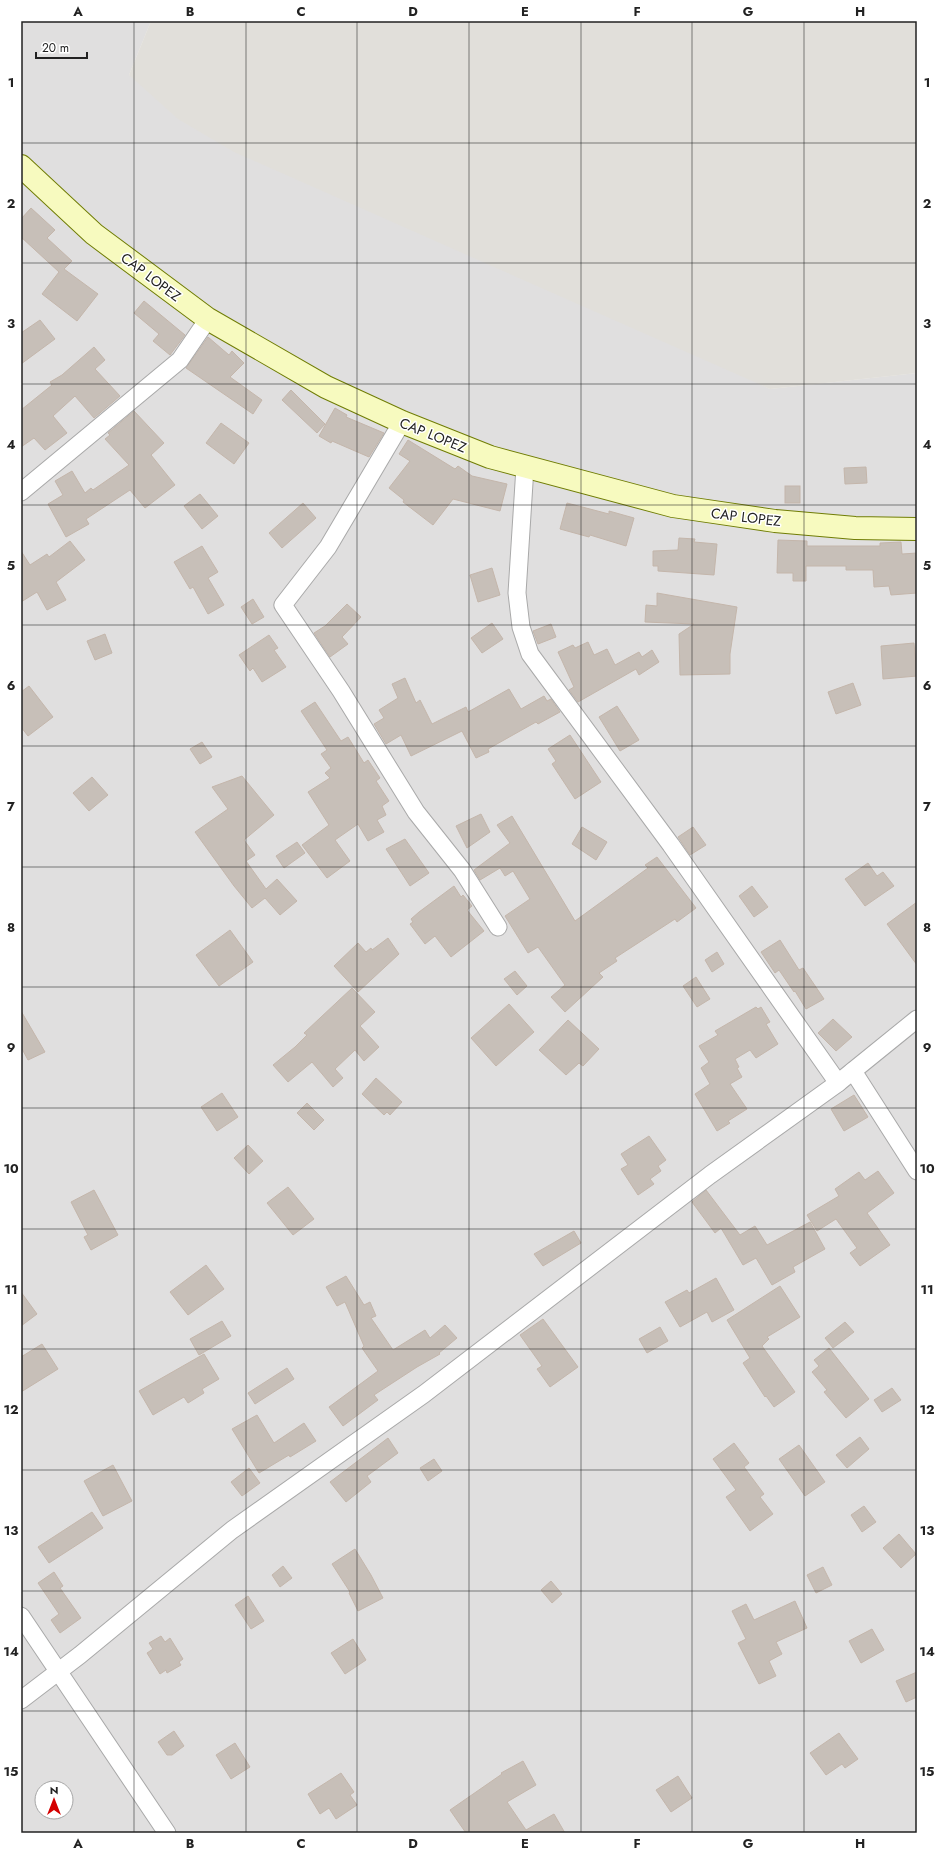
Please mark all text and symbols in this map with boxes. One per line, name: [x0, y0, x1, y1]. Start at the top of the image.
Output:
text: A: [72, 2, 83, 21]
text: B: [186, 2, 195, 21]
text: C: [296, 2, 306, 21]
text: D: [408, 2, 418, 21]
text: E: [521, 2, 529, 21]
text: F: [633, 2, 641, 21]
text: G: [743, 2, 754, 21]
text: H: [855, 2, 865, 21]
scale bar: [36, 34, 87, 60]
text: 20 m: [42, 39, 69, 57]
text: 1: [8, 73, 14, 92]
text: 1: [924, 73, 930, 92]
text: 2: [7, 194, 15, 213]
text: 2: [923, 194, 931, 213]
street label: CAP LOPEZ: [117, 248, 185, 306]
text: 3: [7, 314, 15, 333]
text: 3: [923, 314, 931, 333]
street label: CAP LOPEZ: [397, 413, 470, 458]
text: 4: [6, 435, 16, 454]
text: 4: [922, 435, 932, 454]
street label: CAP LOPEZ: [710, 503, 783, 531]
text: 5: [7, 556, 15, 575]
text: 5: [923, 556, 931, 575]
text: 6: [7, 676, 16, 695]
text: 6: [923, 676, 932, 695]
text: 7: [7, 797, 15, 816]
text: 7: [923, 797, 931, 816]
text: 8: [7, 918, 15, 937]
text: 8: [923, 918, 931, 937]
text: 9: [7, 1038, 16, 1057]
text: 9: [923, 1038, 932, 1057]
text: 10: [3, 1159, 19, 1178]
text: 10: [919, 1159, 935, 1178]
text: 11: [4, 1280, 18, 1299]
text: 11: [920, 1280, 934, 1299]
text: 12: [3, 1400, 19, 1419]
text: 12: [919, 1400, 935, 1419]
text: 13: [4, 1521, 18, 1540]
text: 13: [920, 1521, 934, 1540]
text: 14: [3, 1642, 19, 1661]
text: 14: [919, 1642, 935, 1661]
text: 15: [3, 1762, 19, 1781]
text: 15: [919, 1762, 935, 1781]
north arrow: [34, 1780, 74, 1820]
text: N: [50, 1782, 58, 1798]
text: A: [72, 1834, 83, 1853]
text: B: [186, 1834, 195, 1853]
text: C: [296, 1834, 306, 1853]
text: D: [408, 1834, 418, 1853]
text: E: [521, 1834, 529, 1853]
text: F: [633, 1834, 641, 1853]
text: G: [743, 1834, 754, 1853]
text: H: [855, 1834, 865, 1853]

